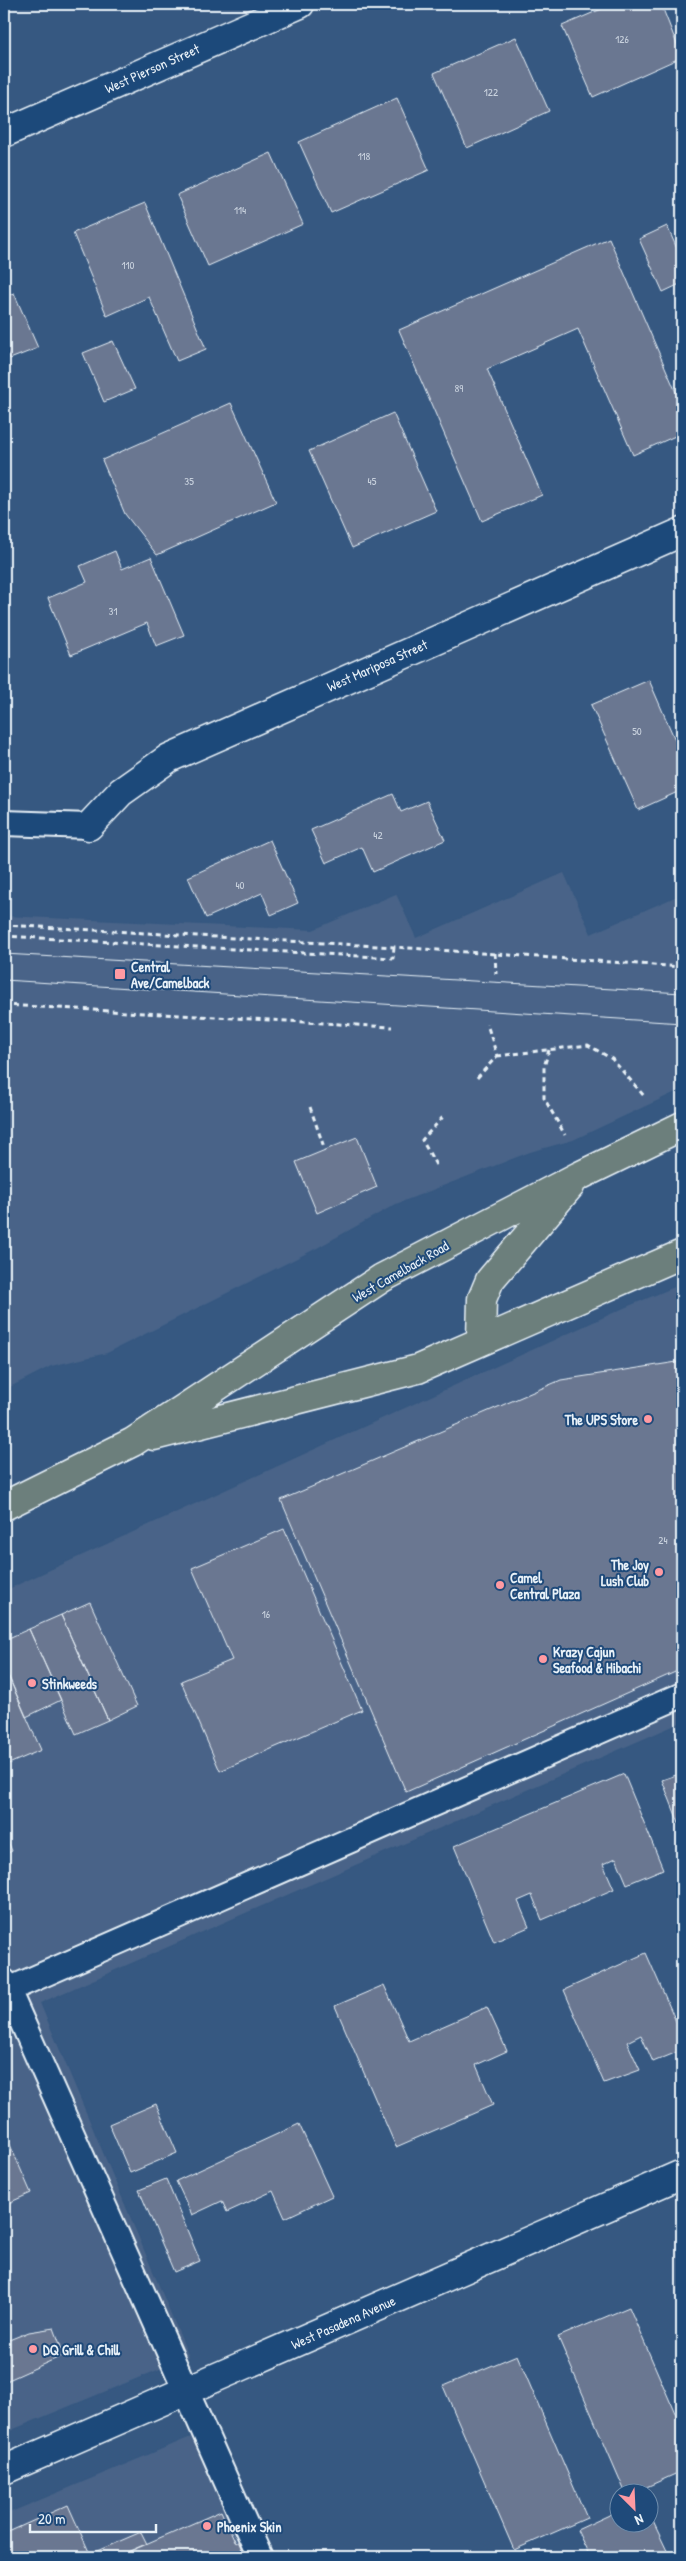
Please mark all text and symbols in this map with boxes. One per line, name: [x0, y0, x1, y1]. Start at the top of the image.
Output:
house number: 126: [615, 32, 629, 46]
street label: West Pierson Street: [102, 39, 202, 97]
house number: 122: [484, 85, 498, 99]
house number: 118: [358, 149, 371, 163]
house number: 114: [234, 203, 246, 217]
house number: 110: [122, 258, 135, 272]
house number: 89: [455, 381, 463, 395]
house number: 35: [184, 474, 194, 488]
house number: 45: [368, 474, 377, 488]
house number: 31: [109, 604, 117, 618]
street label: West Mariposa Street: [324, 634, 431, 697]
house number: 50: [632, 724, 642, 738]
house number: 42: [373, 828, 383, 842]
house number: 40: [235, 878, 245, 892]
place label: Central Ave/Camelback: [131, 957, 210, 992]
marker: Central Ave/Camelback: [113, 967, 127, 981]
street label: West Camelback Road: [348, 1235, 452, 1306]
place label: The UPS Store: [564, 1410, 638, 1429]
marker: The UPS Store: [642, 1413, 654, 1425]
house number: 24: [658, 1533, 668, 1547]
place label: The Joy Lush Club: [601, 1555, 649, 1590]
marker: The Joy Lush Club: [653, 1566, 665, 1578]
place label: Camel Central Plaza: [510, 1568, 580, 1603]
marker: Camel Central Plaza: [494, 1579, 506, 1591]
house number: 16: [262, 1607, 271, 1621]
place label: Krazy Cajun Seafood & Hibachi: [553, 1642, 642, 1677]
marker: Krazy Cajun Seafood & Hibachi: [537, 1653, 549, 1665]
place label: Stinkweeds: [42, 1674, 98, 1693]
marker: Stinkweeds: [26, 1677, 38, 1689]
street label: West Pasadena Avenue: [288, 2290, 399, 2354]
place label: DQ Grill & Chill: [43, 2340, 121, 2359]
marker: DQ Grill & Chill: [27, 2343, 39, 2355]
north arrow: [608, 2484, 658, 2534]
scale bar: [30, 2501, 156, 2533]
text: 20 m: [38, 2508, 65, 2529]
text: N: [632, 2510, 647, 2531]
place label: Phoenix Skin: [217, 2517, 281, 2536]
marker: Phoenix Skin: [201, 2520, 213, 2532]

